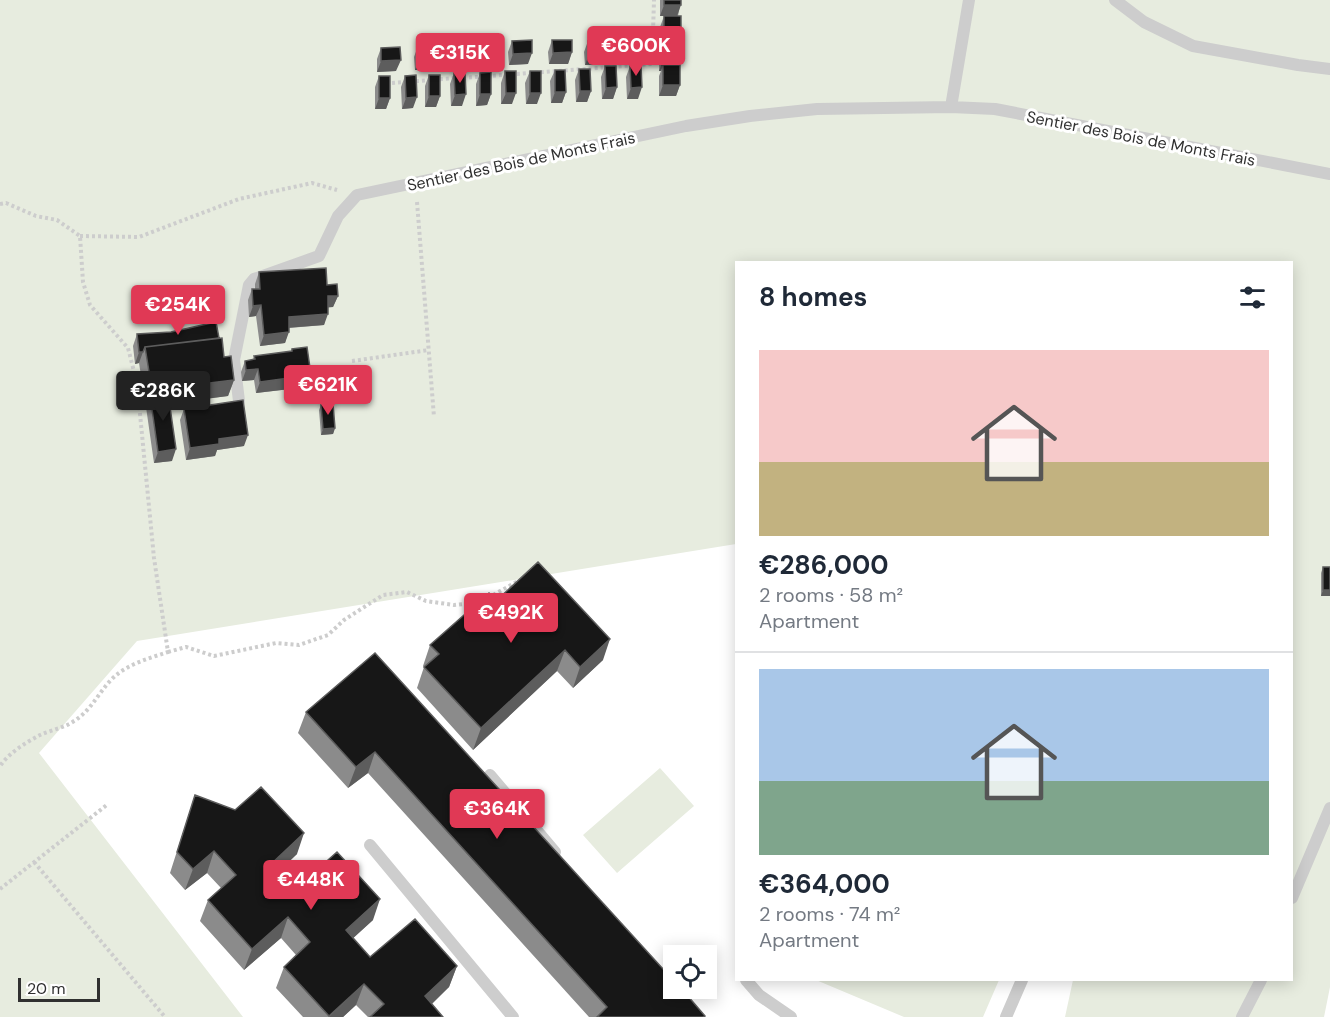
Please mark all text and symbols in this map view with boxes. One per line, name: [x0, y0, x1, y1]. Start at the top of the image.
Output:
pin: €600K: [594, 26, 678, 77]
text: €600K: [601, 32, 671, 58]
pin: €315K: [418, 33, 502, 84]
text: €315K: [430, 39, 490, 65]
street label: Sentier des Bois de Monts Frais: [1025, 106, 1257, 171]
street label: Sentier des Bois de Monts Frais: [405, 127, 637, 196]
text: 8 homes: [759, 280, 867, 314]
icon: filters: [1236, 281, 1269, 314]
pin: €254K: [136, 285, 220, 336]
text: €254K: [145, 291, 211, 317]
pin: €621K: [286, 365, 370, 416]
pin: €286K: [121, 371, 205, 422]
text: €621K: [298, 371, 358, 397]
text: €286K: [130, 377, 196, 403]
icon: home: [960, 389, 1068, 497]
text: €286,000: [759, 548, 889, 582]
text: 2 rooms · 58 m²: [759, 582, 903, 608]
pin: €492K: [469, 593, 553, 644]
text: €492K: [478, 599, 544, 625]
text: Apartment: [759, 608, 859, 634]
icon: home: [960, 708, 1068, 816]
pin: €364K: [455, 789, 539, 840]
text: €364K: [464, 795, 530, 821]
pin: €448K: [269, 860, 353, 911]
text: €448K: [277, 866, 345, 892]
text: €364,000: [759, 867, 890, 901]
text: 2 rooms · 74 m²: [759, 901, 900, 927]
text: Apartment: [759, 927, 859, 953]
map controls: [663, 945, 717, 999]
button: locate: [663, 945, 717, 999]
scale bar: [18, 975, 100, 1002]
text: 20 m: [27, 978, 66, 999]

